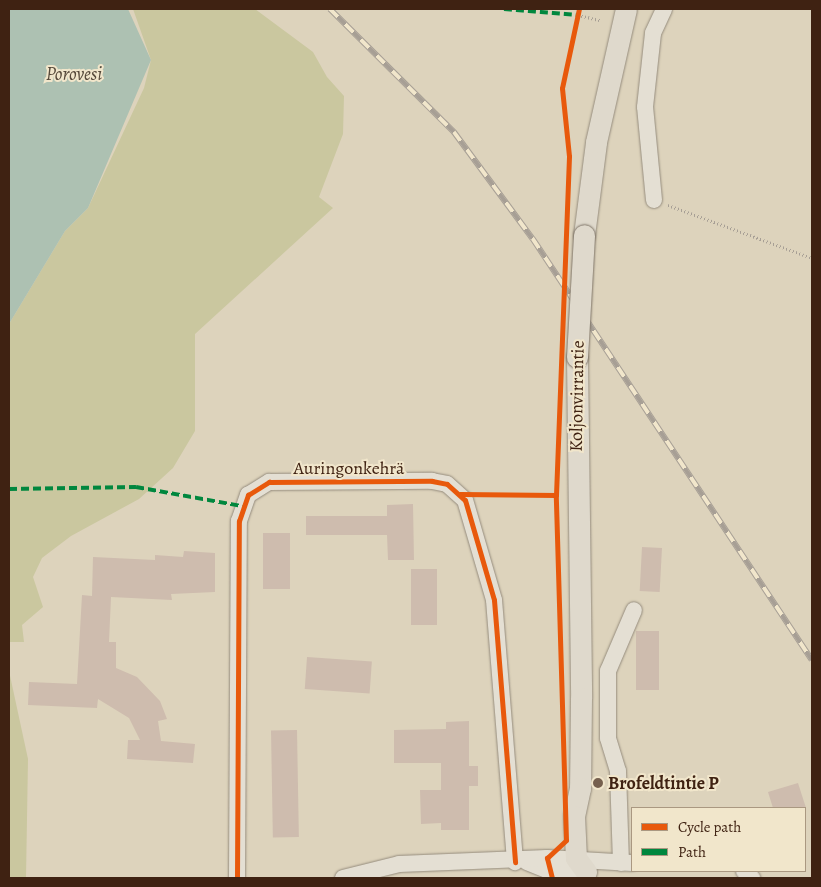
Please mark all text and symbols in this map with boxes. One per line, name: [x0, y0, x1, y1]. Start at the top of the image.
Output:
water label: Porovesi: [46, 64, 102, 86]
street label: Koljonvirrantie: [565, 340, 589, 452]
street label: Auringonkehrä: [294, 457, 404, 479]
place label: Brofeldtintie P: [608, 772, 719, 794]
marker: Brofeldtintie P: [592, 777, 604, 789]
legend: [631, 807, 806, 872]
text: Cycle path: [678, 817, 741, 837]
text: Path: [678, 842, 706, 862]

